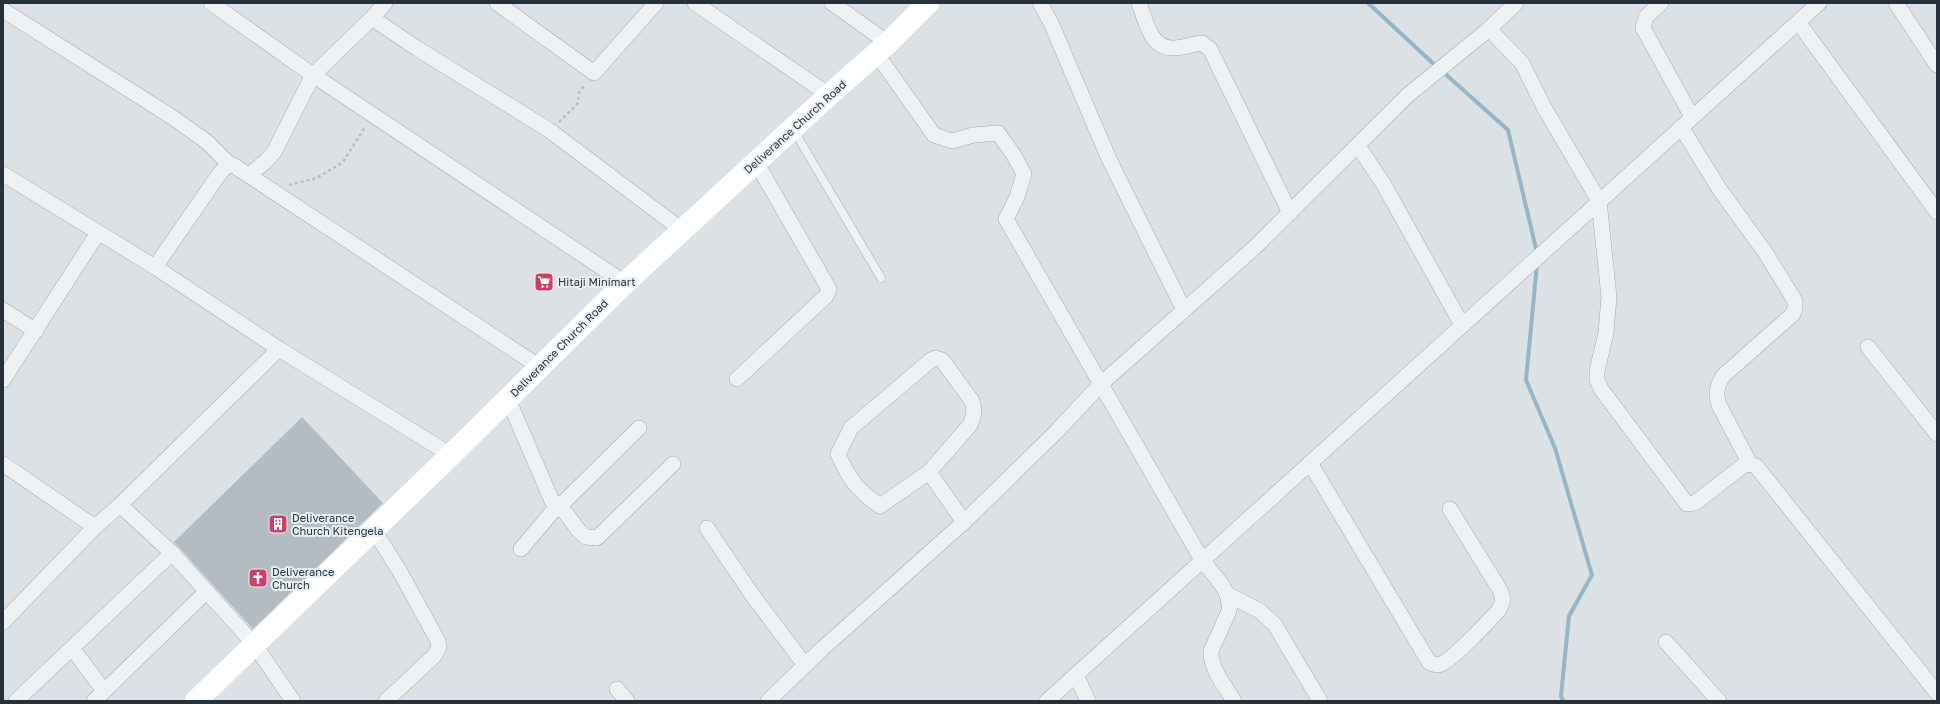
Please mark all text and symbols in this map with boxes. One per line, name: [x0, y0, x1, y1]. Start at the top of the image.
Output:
street label: Deliverance Church Road: [741, 77, 848, 176]
supermarket icon: Hitaji Minimart: [533, 271, 555, 293]
place label: Hitaji Minimart: [558, 275, 636, 288]
street label: Deliverance Church Road: [507, 296, 610, 399]
place label: Deliverance Church Kitengela: [292, 511, 384, 537]
building icon: Deliverance Church Kitengela: [267, 513, 289, 535]
place label: Deliverance Church: [272, 565, 334, 591]
church icon: Deliverance Church: [247, 567, 269, 589]

